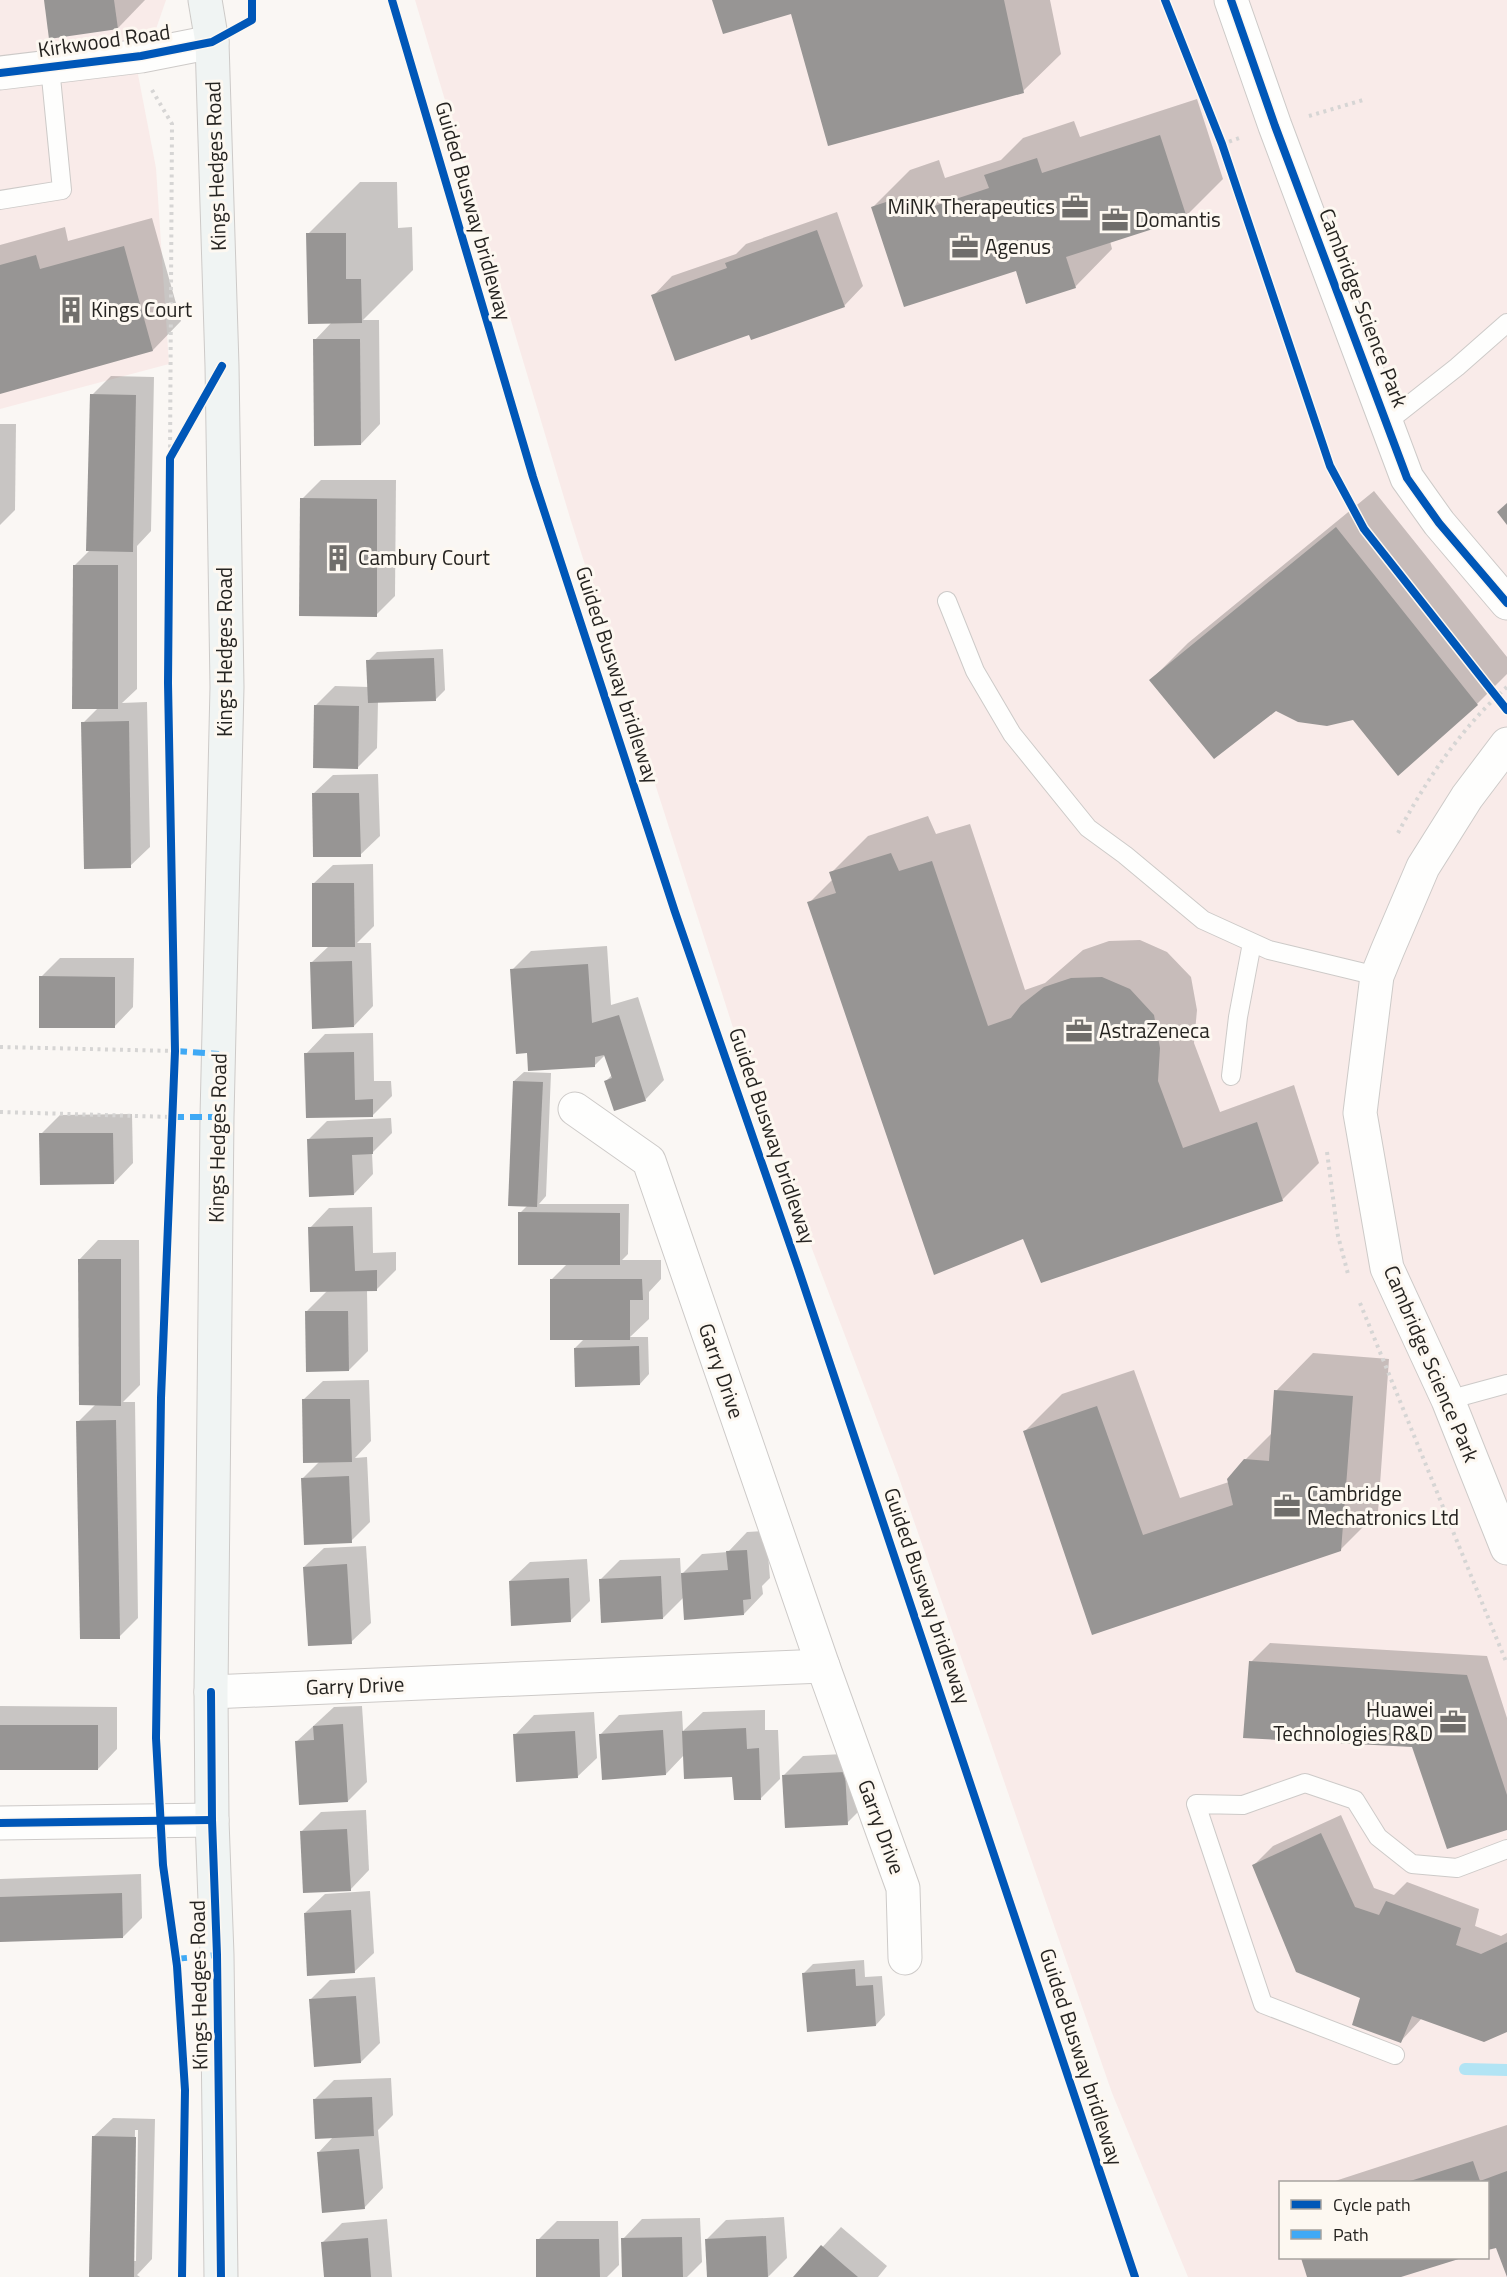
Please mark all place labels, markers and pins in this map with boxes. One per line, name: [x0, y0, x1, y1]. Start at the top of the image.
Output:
place label: MiNK Therapeutics: [888, 190, 1055, 222]
office icon: MiNK Therapeutics: [1060, 192, 1090, 222]
place label: Domantis: [1135, 203, 1221, 235]
office icon: Domantis: [1100, 205, 1130, 235]
place label: Agenus: [985, 230, 1051, 262]
office icon: Agenus: [950, 232, 980, 262]
place label: Kings Court: [91, 293, 193, 325]
building icon: Kings Court: [56, 295, 86, 325]
place label: Cambury Court: [358, 541, 490, 573]
building icon: Cambury Court: [323, 543, 353, 573]
place label: AstraZeneca: [1099, 1014, 1210, 1046]
office icon: AstraZeneca: [1064, 1016, 1094, 1046]
place label: Cambridge Mechatronics Ltd: [1307, 1477, 1459, 1533]
office icon: Cambridge Mechatronics Ltd: [1272, 1491, 1302, 1521]
place label: Huawei Technologies R&D: [1273, 1693, 1433, 1749]
office icon: Huawei Technologies R&D: [1438, 1707, 1468, 1737]

